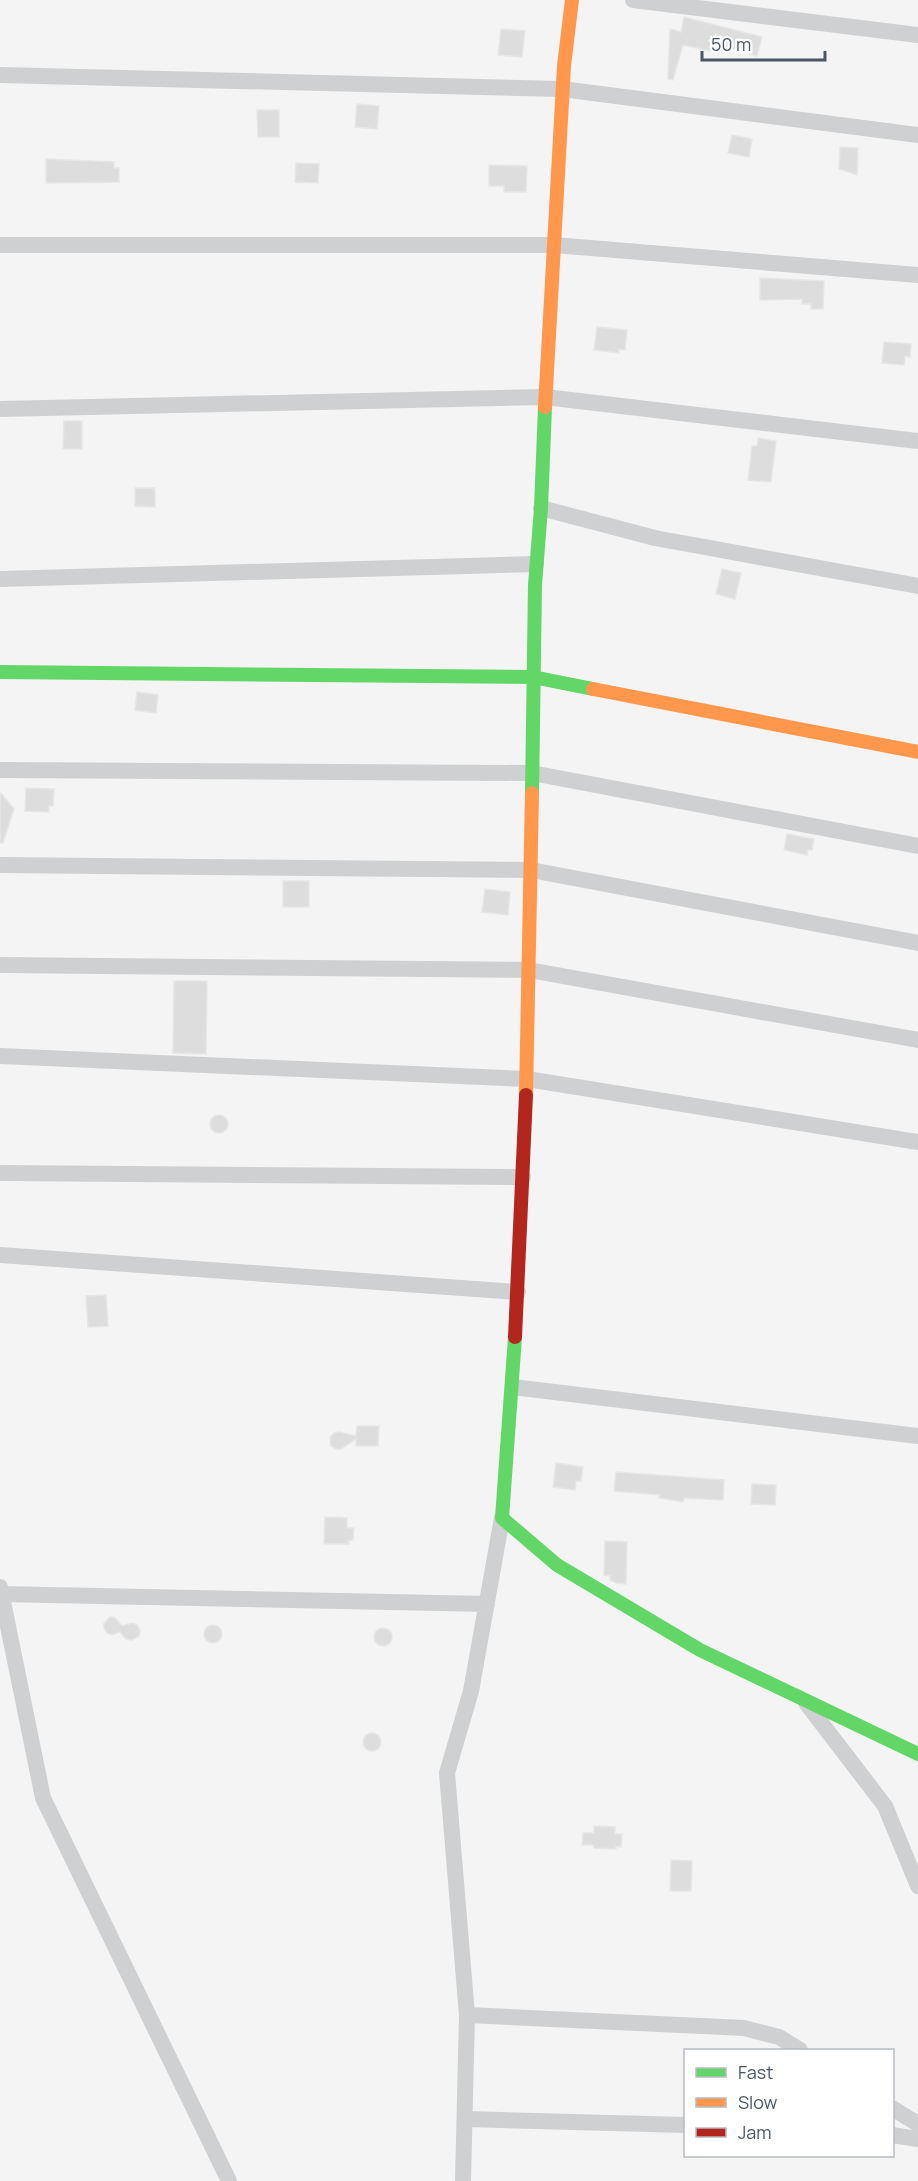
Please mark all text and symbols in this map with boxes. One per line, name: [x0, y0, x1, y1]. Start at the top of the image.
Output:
scale bar: [702, 24, 825, 62]
text: 50 m: [711, 32, 751, 56]
legend: [684, 2049, 894, 2157]
text: Fast: [738, 2060, 773, 2084]
text: Slow: [738, 2090, 778, 2114]
text: Jam: [738, 2120, 772, 2144]

